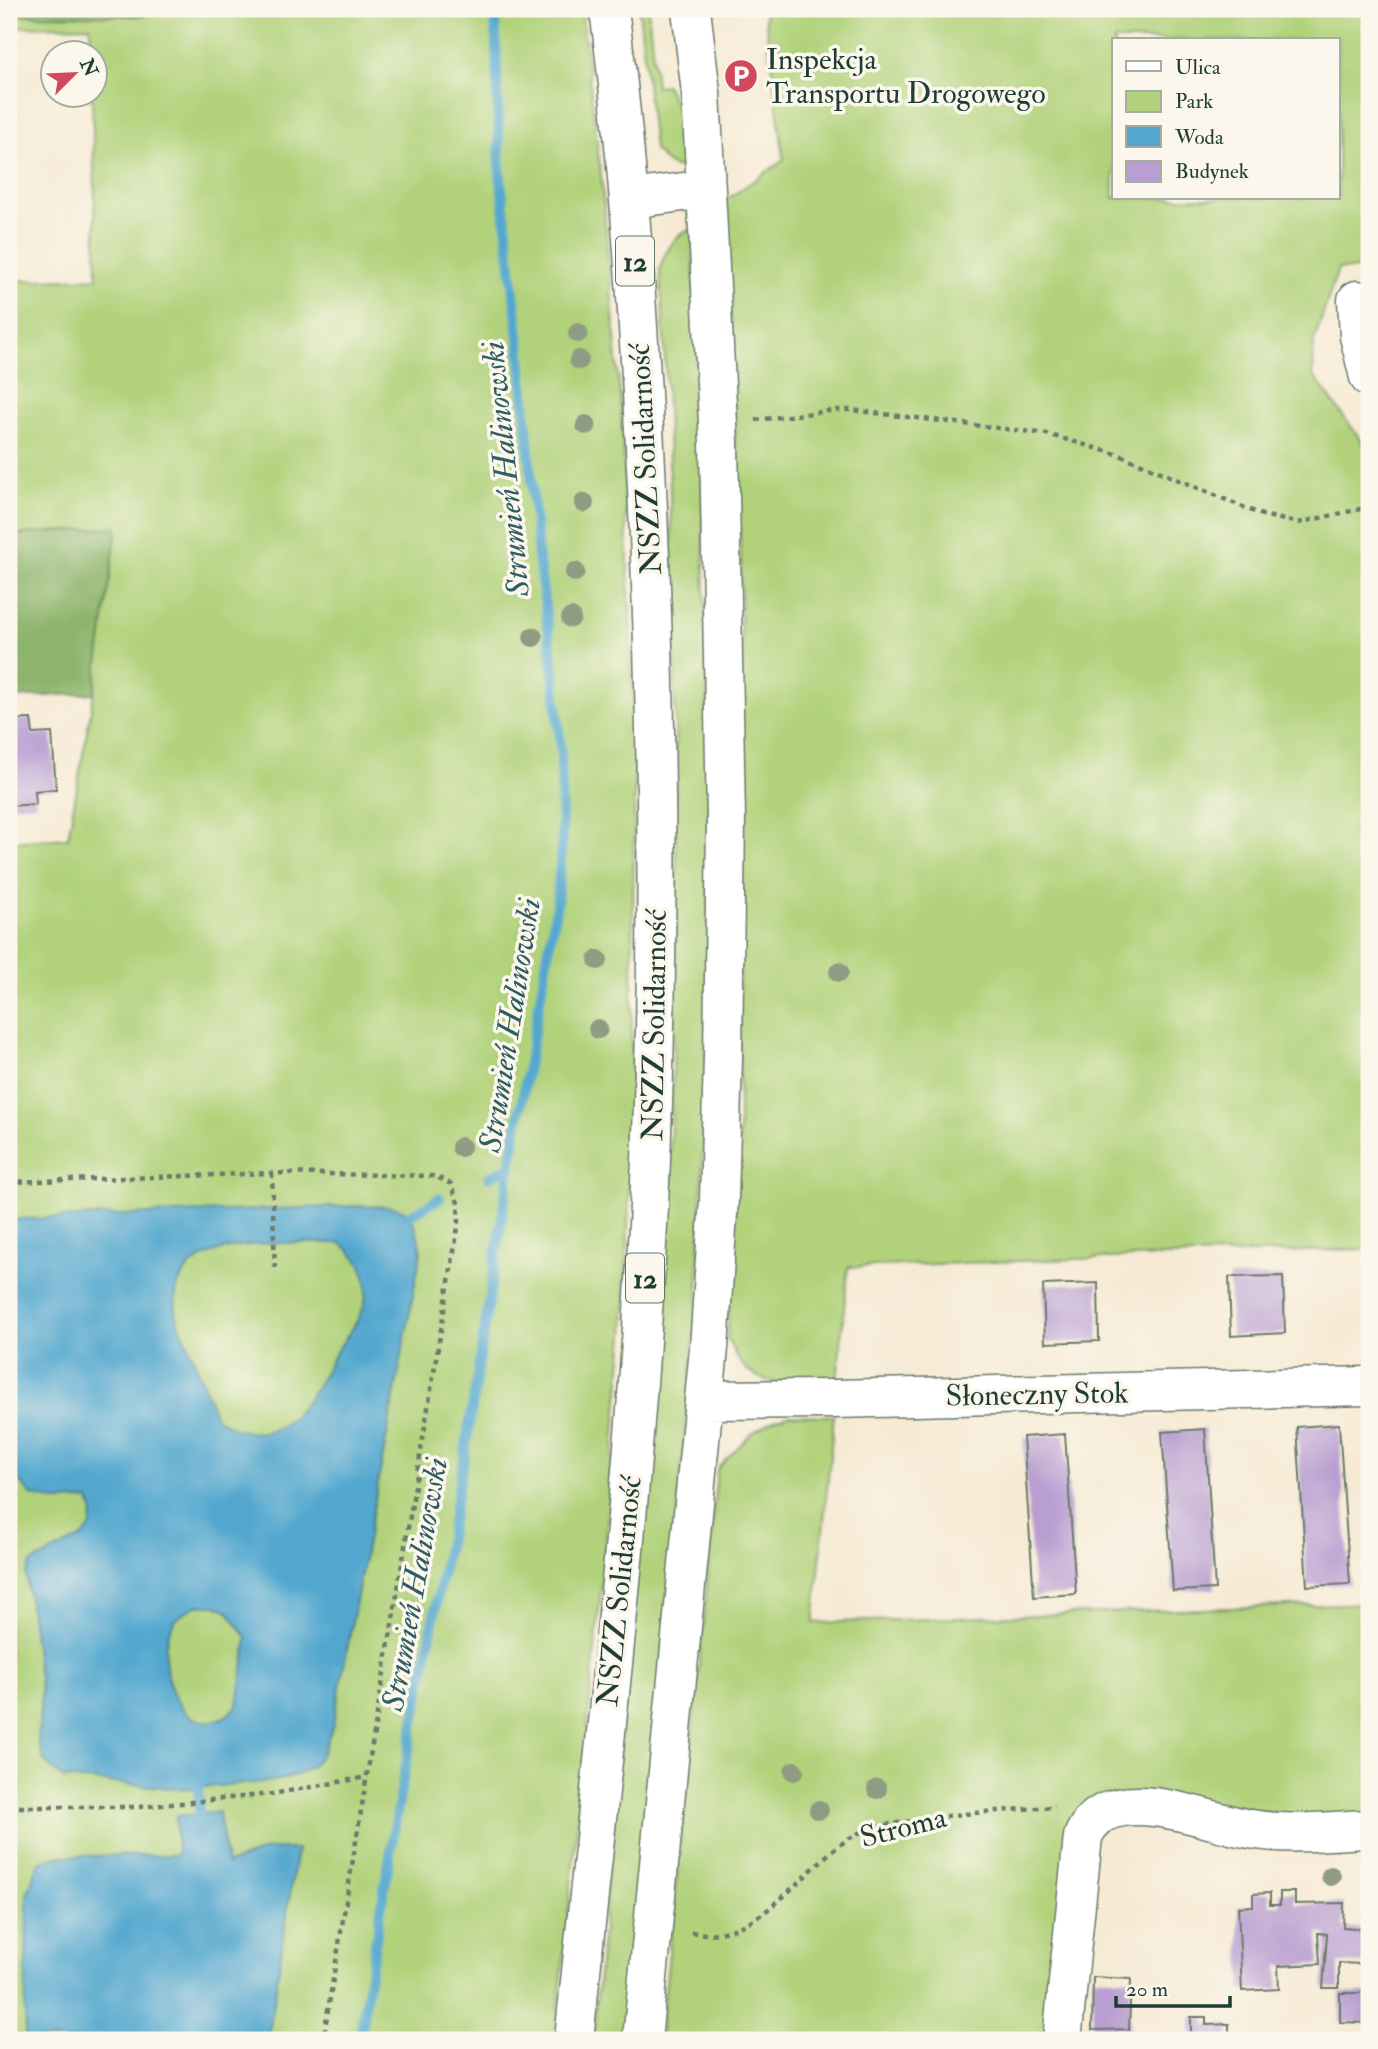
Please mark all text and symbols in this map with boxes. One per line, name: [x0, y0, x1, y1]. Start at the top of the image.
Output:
north arrow: [38, 38, 108, 108]
legend: [1112, 38, 1340, 200]
place label: Inspekcja Transportu Drogowego: [766, 41, 1046, 112]
text: N: [74, 54, 103, 81]
text: Ulica: [1175, 54, 1221, 81]
parking icon: Inspekcja Transportu Drogowego: [722, 57, 760, 95]
text: Park: [1175, 88, 1213, 115]
text: Woda: [1174, 124, 1224, 151]
text: Budynek: [1175, 158, 1249, 185]
road number: 12: [616, 236, 654, 286]
water label: Strumień Halinowski: [473, 339, 539, 600]
street label: NSZZ Solidarność: [621, 341, 670, 576]
water label: Strumień Halinowski: [470, 895, 550, 1156]
street label: NSZZ Solidarność: [634, 908, 675, 1141]
road number: 12: [626, 1254, 664, 1302]
street label: Słoneczny Stok: [945, 1374, 1129, 1415]
water label: Strumień Halinowski: [373, 1454, 457, 1715]
street label: NSZZ Solidarność: [589, 1473, 650, 1708]
street label: Stroma: [856, 1799, 951, 1856]
scale bar: [1116, 1965, 1229, 2009]
text: 20 m: [1126, 1976, 1168, 2003]

